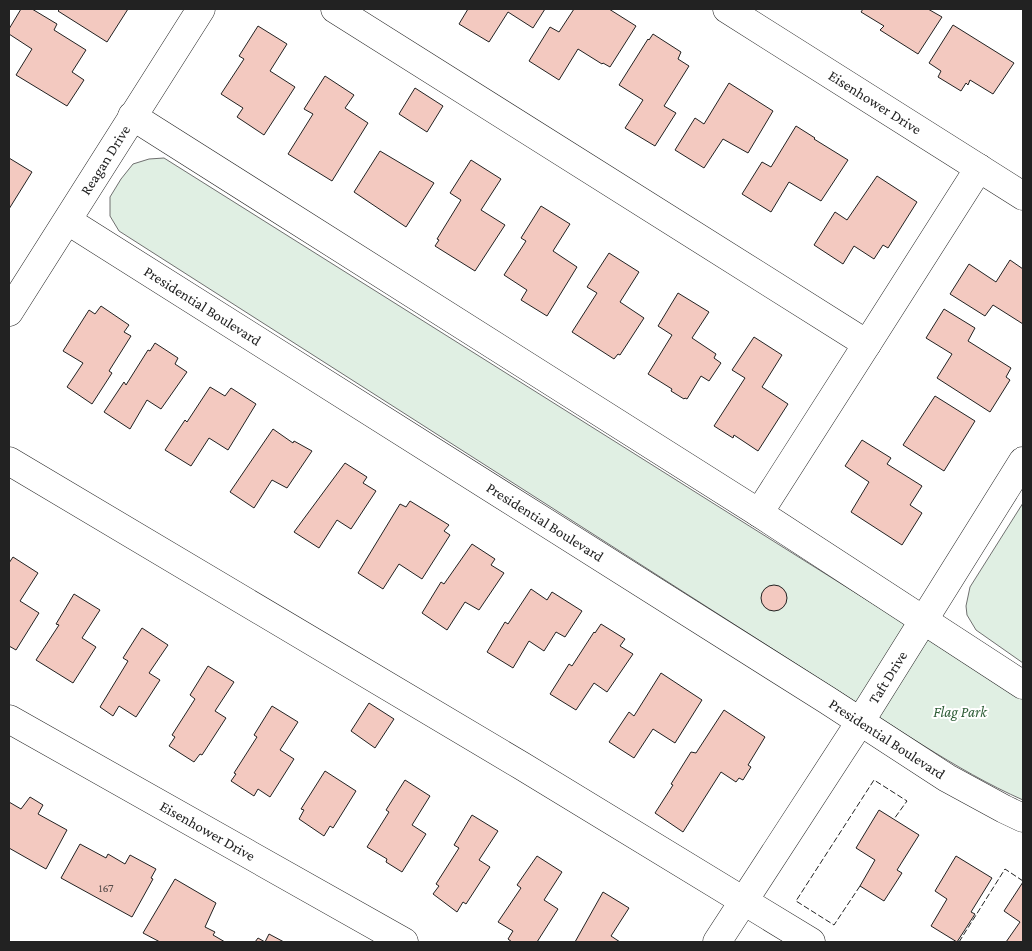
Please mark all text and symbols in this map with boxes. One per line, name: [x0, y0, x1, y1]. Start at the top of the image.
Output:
street label: Eisenhower Drive: [826, 67, 925, 138]
street label: Reagan Drive: [77, 122, 134, 198]
street label: Presidential Boulevard: [141, 263, 264, 349]
street label: Presidential Boulevard: [484, 479, 606, 565]
street label: Taft Drive: [865, 648, 911, 707]
street label: Presidential Boulevard: [826, 695, 948, 783]
park label: Flag Park: [933, 704, 988, 721]
street label: Eisenhower Drive: [157, 798, 258, 864]
house number: 167: [98, 881, 114, 895]

